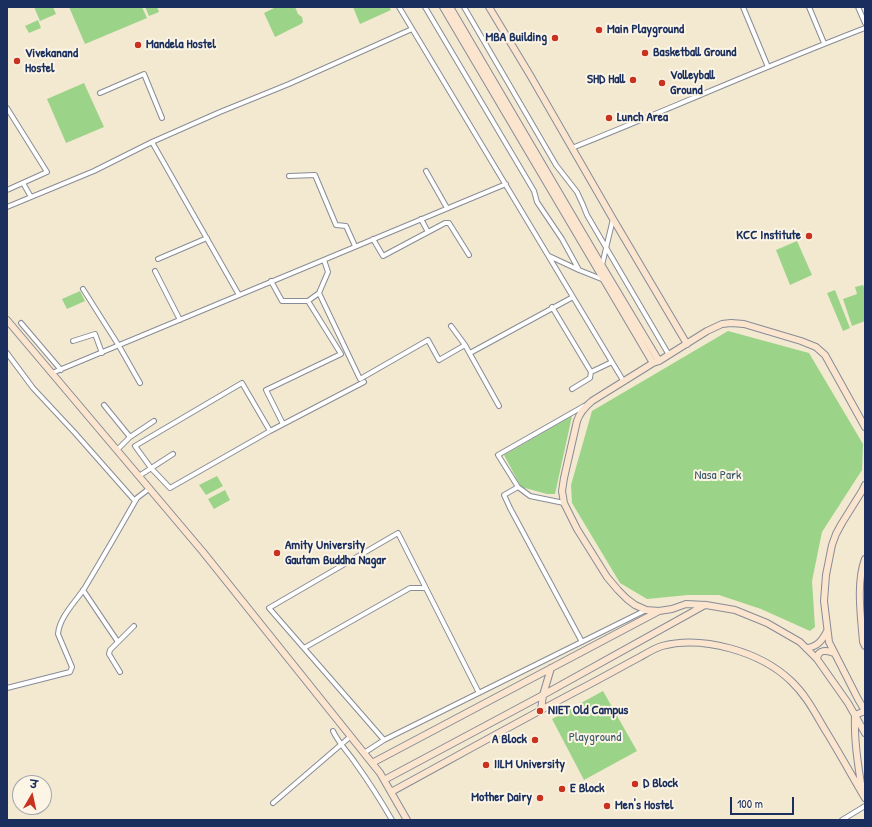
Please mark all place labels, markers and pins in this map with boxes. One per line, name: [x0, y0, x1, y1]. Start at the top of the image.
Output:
place label: Main Playground: [607, 22, 684, 38]
marker: Main Playground: [594, 25, 604, 35]
place label: MBA Building: [486, 30, 547, 46]
marker: MBA Building: [550, 33, 560, 43]
place label: Mandela Hostel: [146, 37, 216, 53]
marker: Mandela Hostel: [133, 40, 143, 50]
place label: Basketball Ground: [653, 45, 736, 61]
place label: Vivekanand Hostel: [25, 46, 78, 77]
marker: Basketball Ground: [640, 48, 650, 58]
marker: Vivekanand Hostel: [12, 56, 22, 66]
place label: Volleyball Ground: [670, 68, 715, 99]
place label: SHD Hall: [587, 72, 625, 88]
marker: SHD Hall: [628, 75, 638, 85]
marker: Volleyball Ground: [657, 78, 667, 88]
place label: Lunch Area: [617, 110, 668, 126]
marker: Lunch Area: [604, 113, 614, 123]
place label: KCC Institute: [736, 228, 801, 244]
marker: KCC Institute: [804, 231, 814, 241]
place label: Amity University Gautam Buddha Nagar: [285, 538, 386, 569]
marker: Amity University Gautam Buddha Nagar: [272, 548, 282, 558]
place label: NIET Old Campus: [548, 703, 628, 719]
marker: NIET Old Campus: [535, 706, 545, 716]
place label: A Block: [492, 732, 527, 748]
marker: A Block: [530, 735, 540, 745]
place label: IILM University: [494, 757, 565, 773]
marker: IILM University: [481, 760, 491, 770]
place label: D Block: [643, 776, 678, 792]
marker: D Block: [630, 779, 640, 789]
place label: E Block: [570, 781, 604, 797]
marker: E Block: [557, 784, 567, 794]
place label: Mother Dairy: [471, 790, 532, 806]
marker: Mother Dairy: [535, 793, 545, 803]
place label: Men's Hostel: [615, 798, 673, 814]
marker: Men's Hostel: [602, 801, 612, 811]

